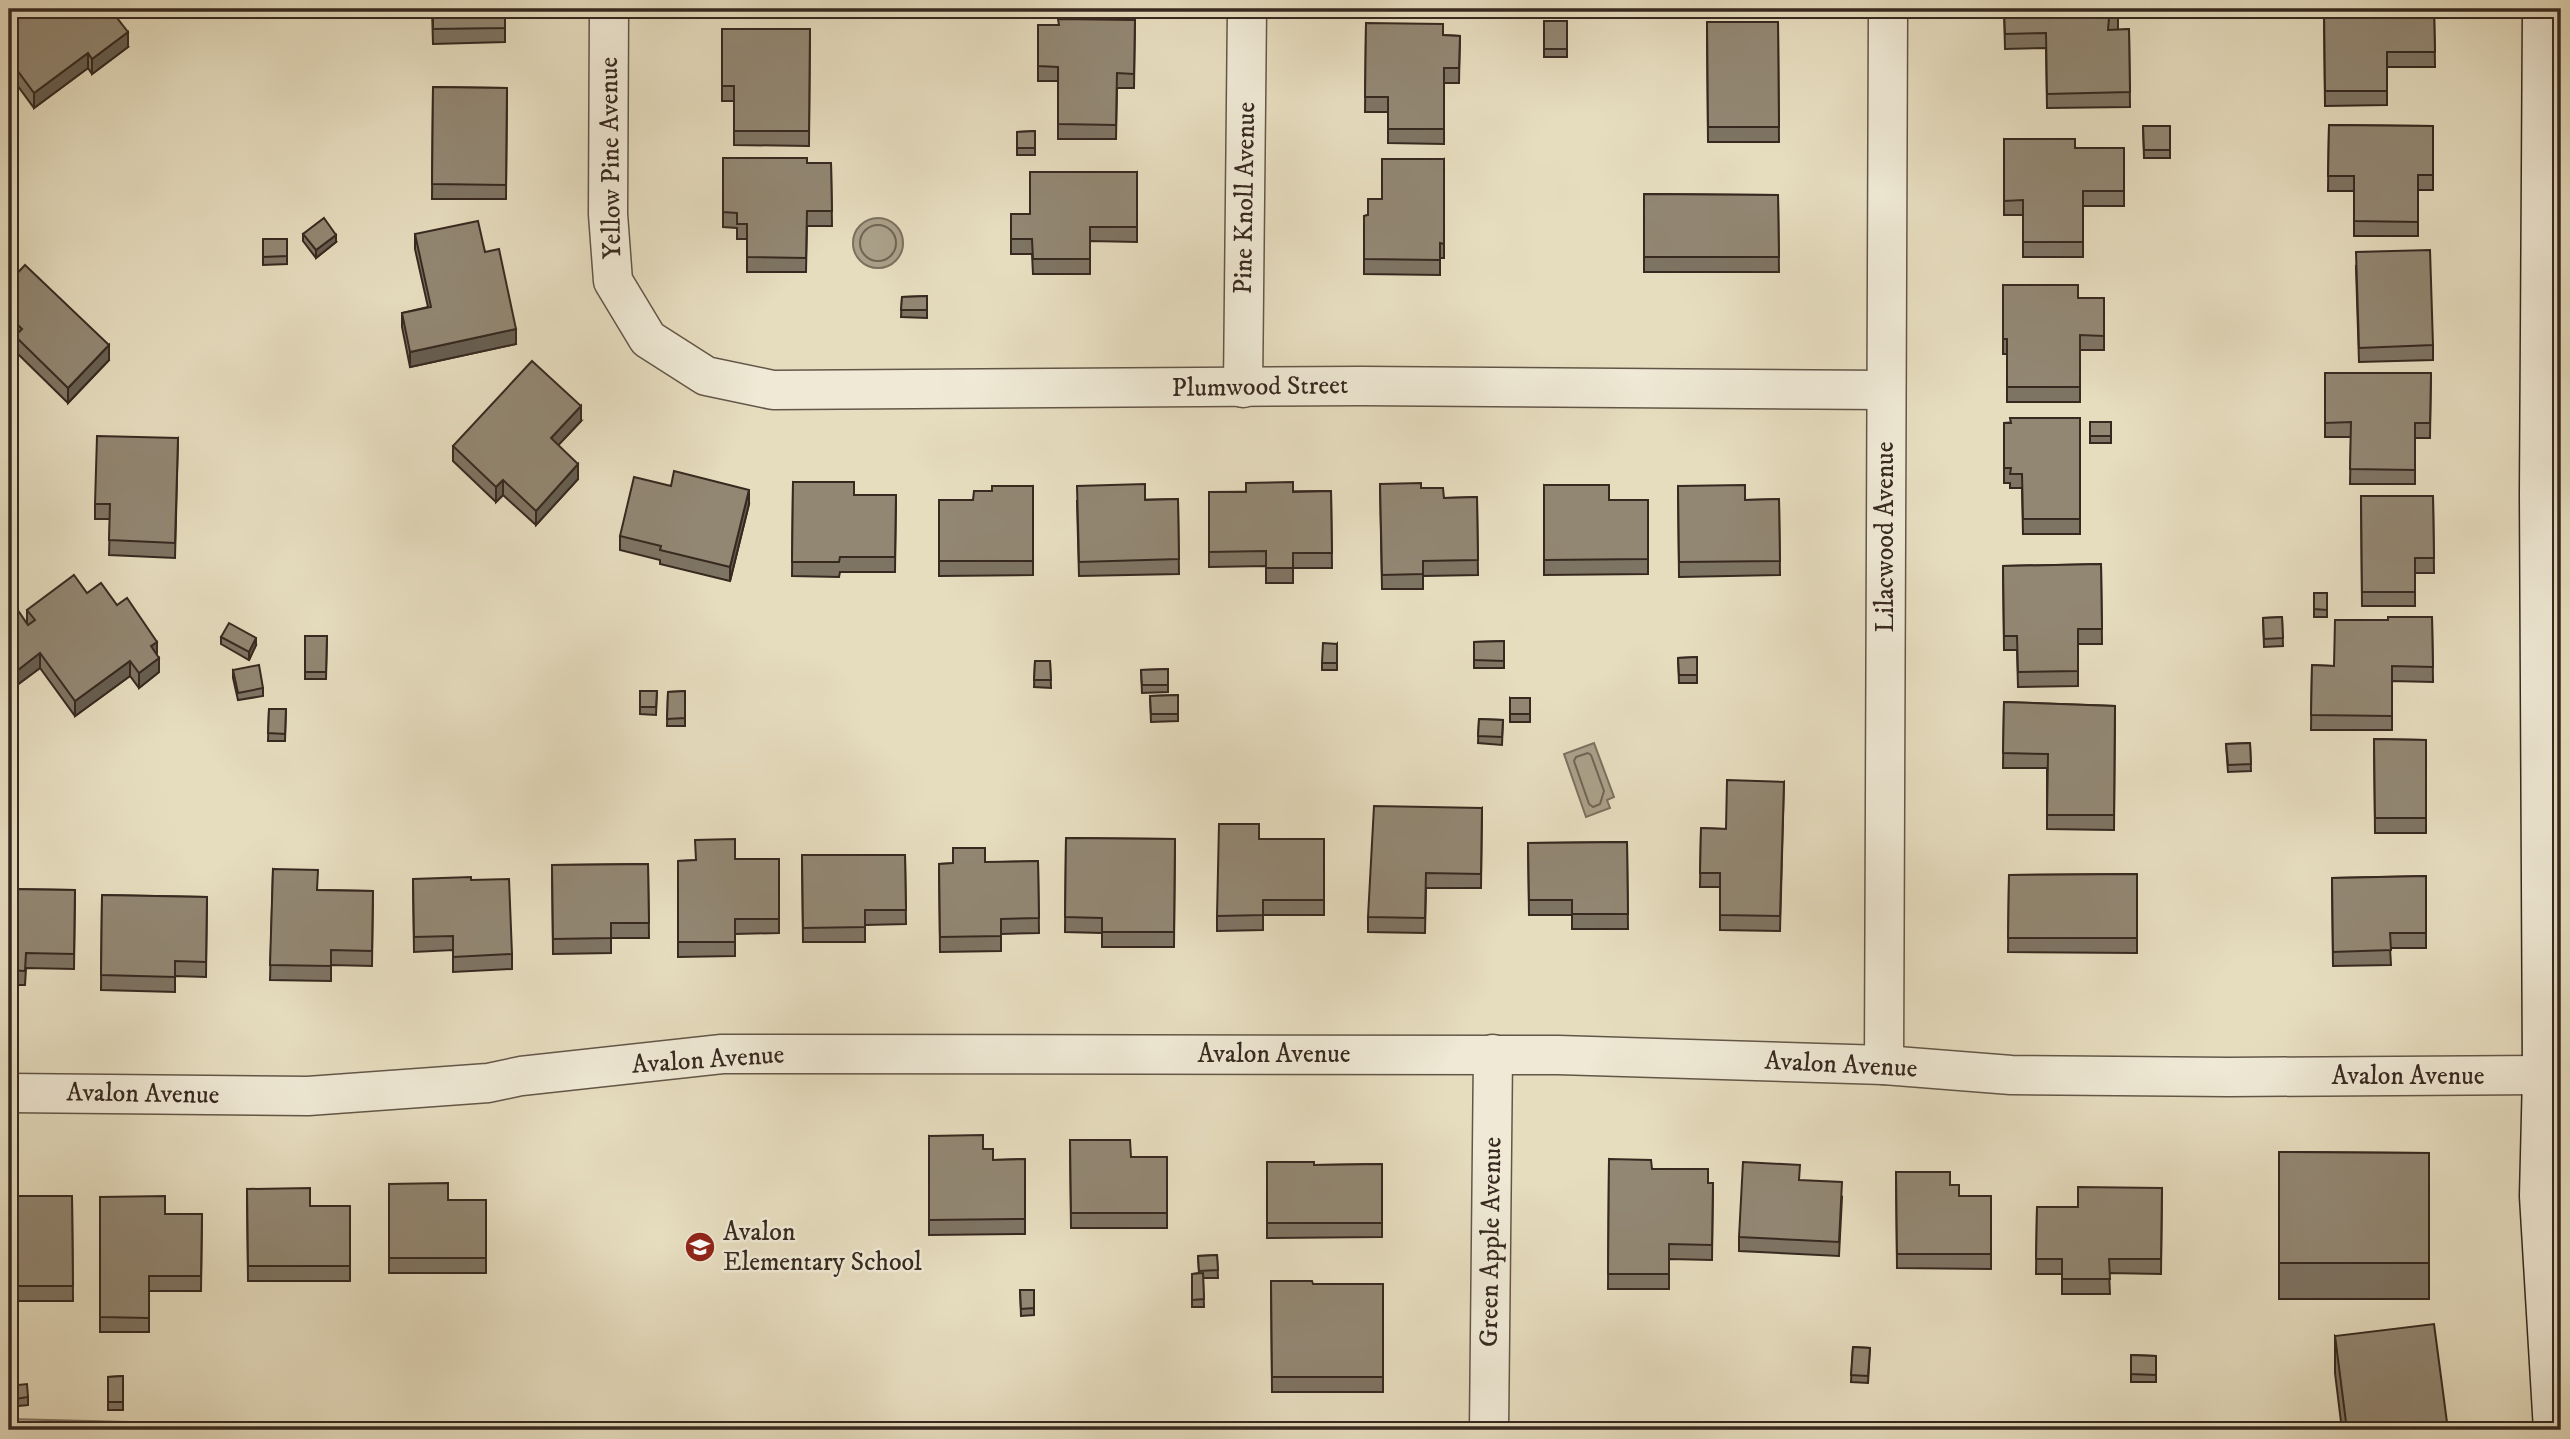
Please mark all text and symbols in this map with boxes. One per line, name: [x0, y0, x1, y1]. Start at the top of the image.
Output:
street label: Yellow Pine Avenue: [593, 57, 629, 259]
street label: Pine Knoll Avenue: [1227, 102, 1263, 294]
street label: Plumwood Street: [1171, 369, 1349, 405]
street label: Lilacwood Avenue: [1869, 442, 1902, 632]
street label: Avalon Avenue: [631, 1038, 785, 1082]
street label: Avalon Avenue: [1197, 1038, 1351, 1071]
street label: Avalon Avenue: [1764, 1045, 1918, 1085]
street label: Avalon Avenue: [2331, 1060, 2485, 1093]
street label: Avalon Avenue: [66, 1076, 220, 1112]
street label: Green Apple Avenue: [1473, 1137, 1509, 1347]
place label: Avalon Elementary School: [723, 1216, 922, 1279]
school or university icon: Avalon Elementary School: [683, 1230, 717, 1264]

